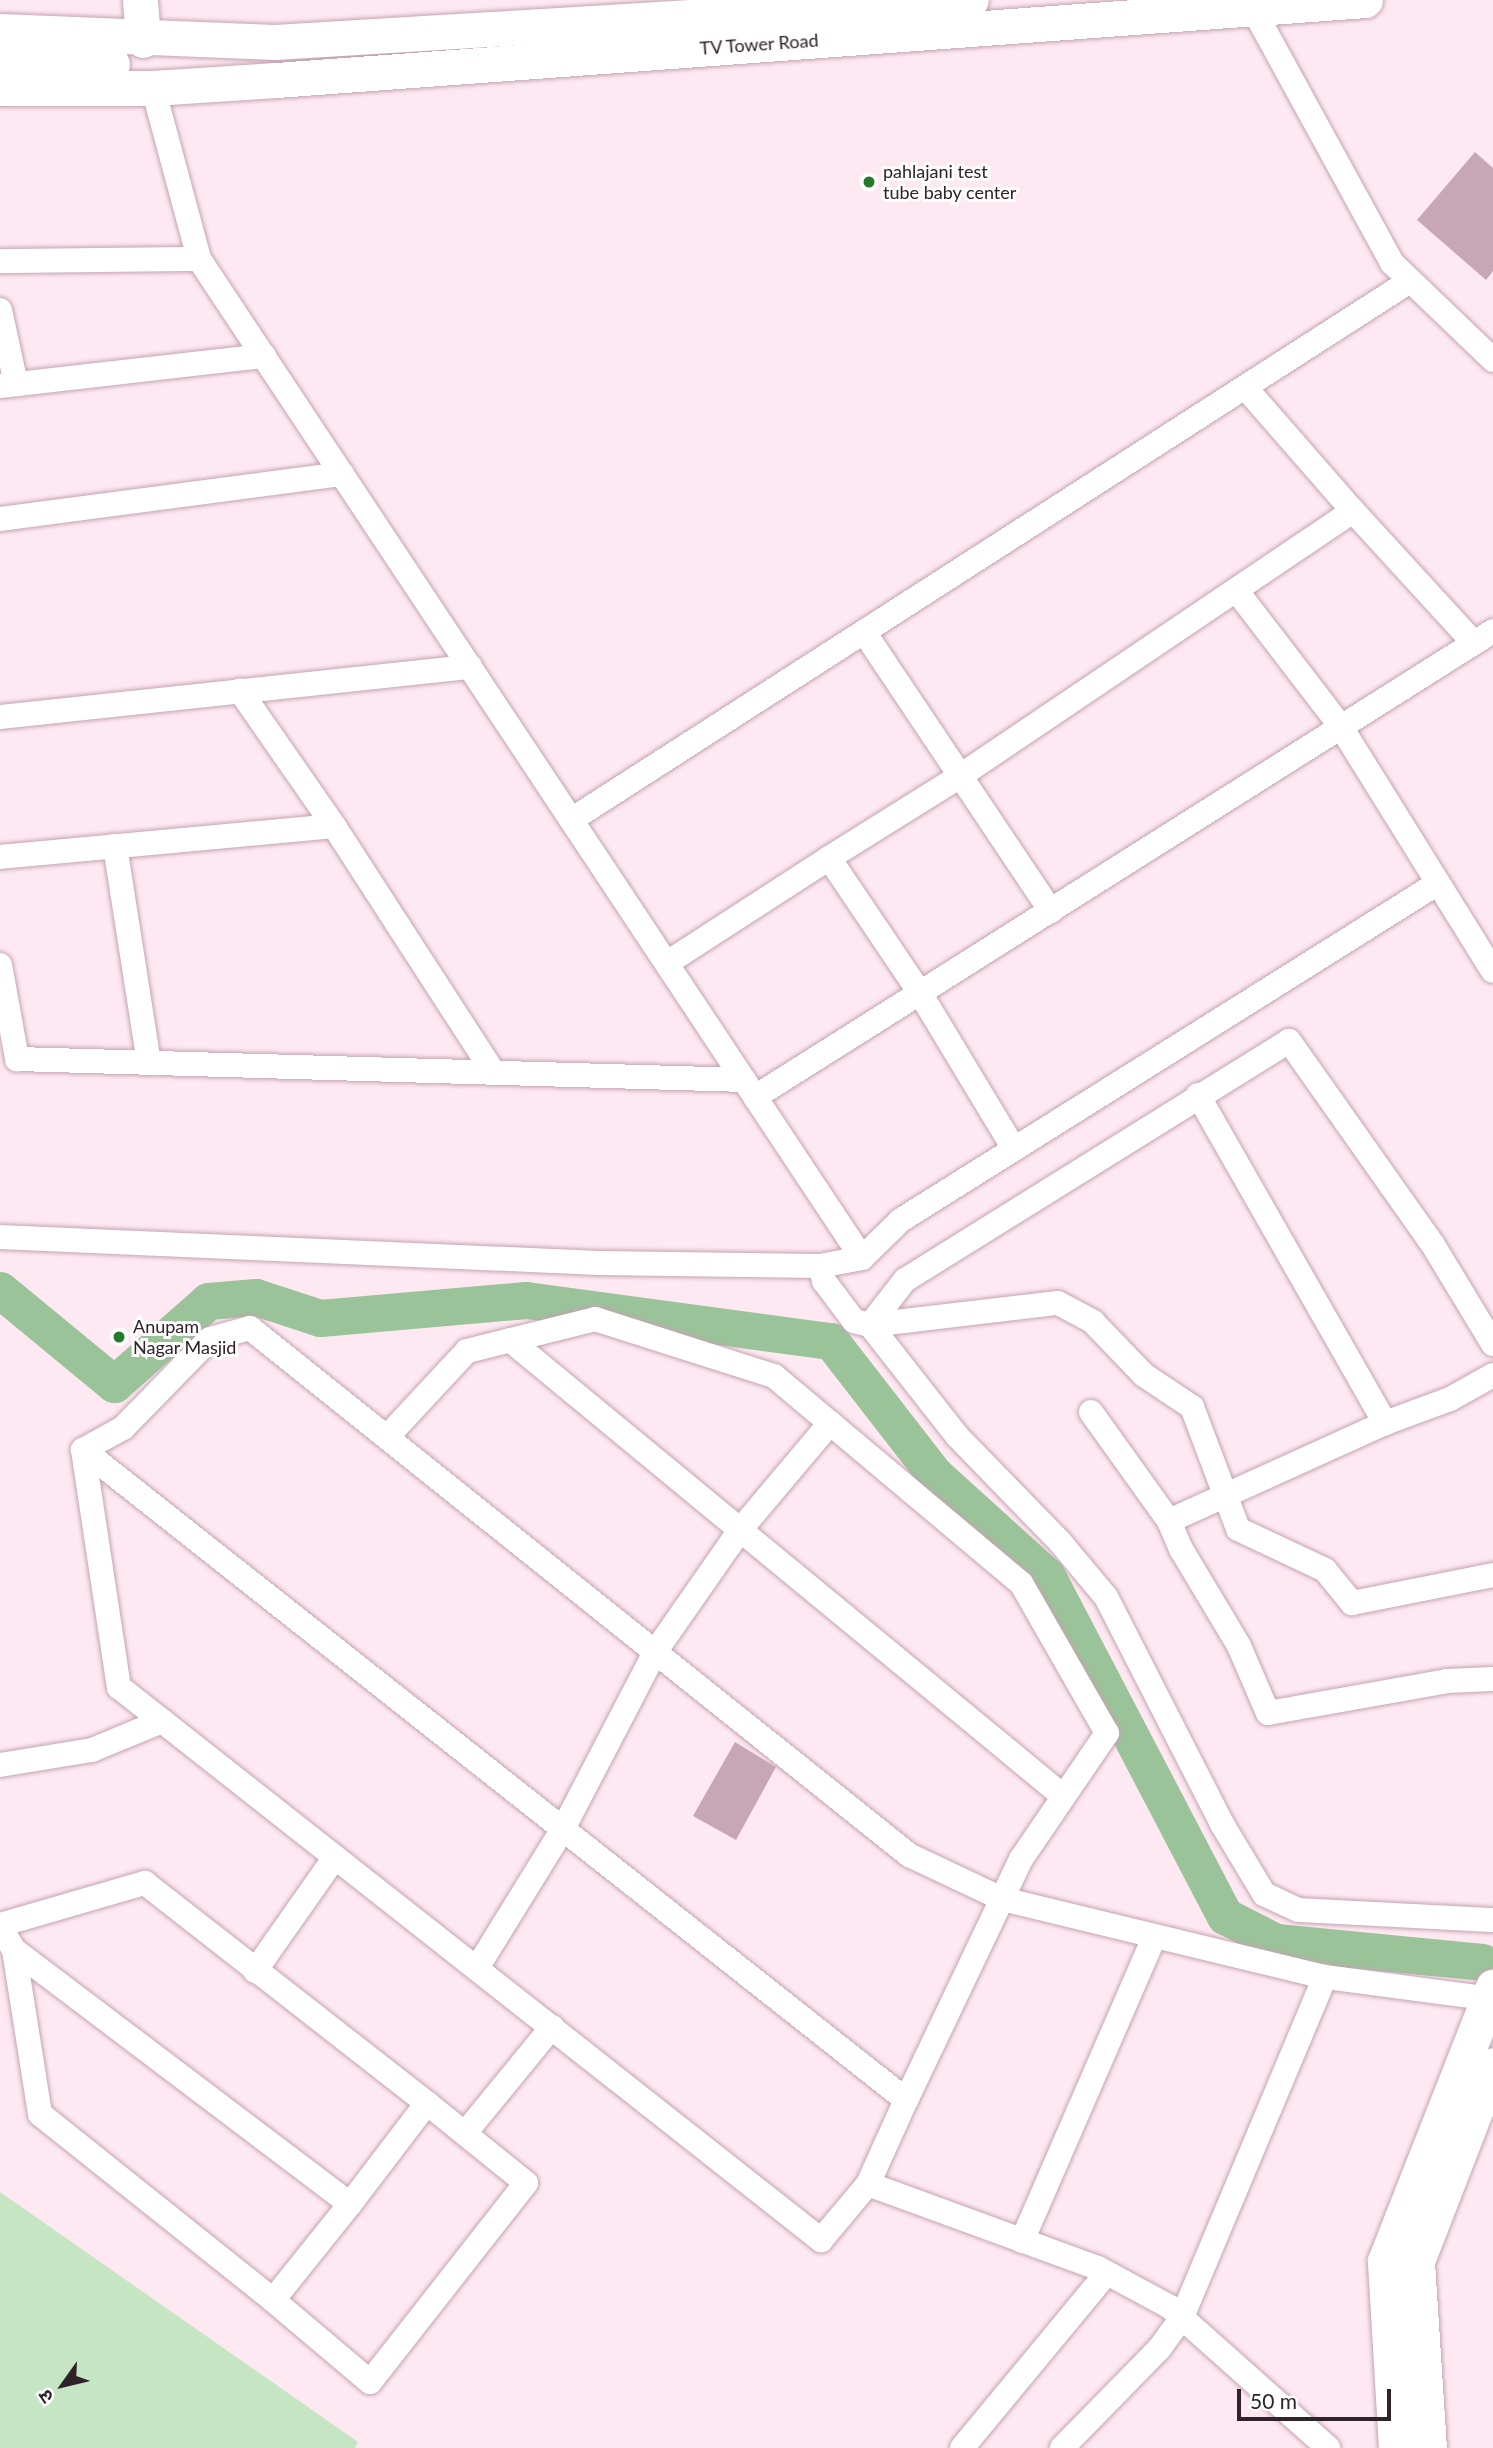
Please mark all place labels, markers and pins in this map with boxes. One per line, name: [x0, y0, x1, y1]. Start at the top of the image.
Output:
place label: pahlajani test tube baby center: [883, 161, 1017, 204]
marker: pahlajani test tube baby center: [861, 174, 877, 190]
place label: Anupam Nagar Masjid: [133, 1316, 237, 1358]
marker: Anupam Nagar Masjid: [111, 1329, 127, 1345]

